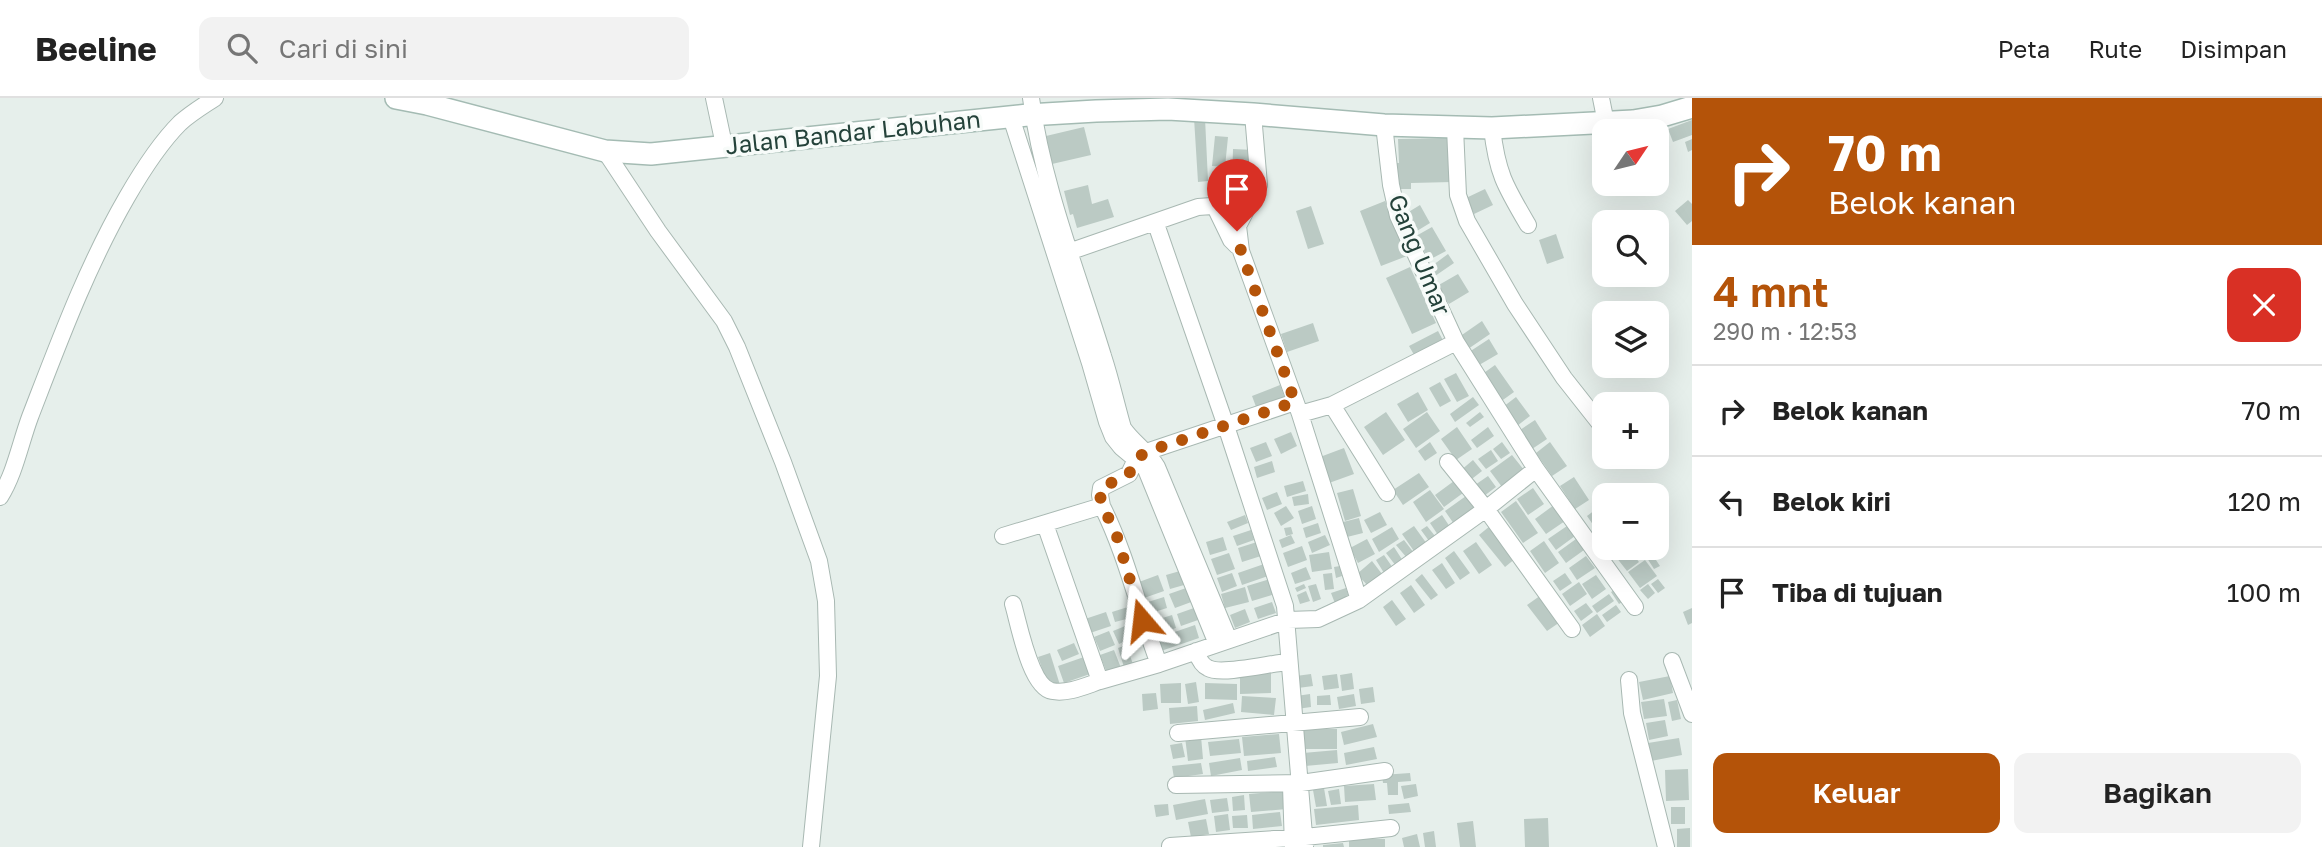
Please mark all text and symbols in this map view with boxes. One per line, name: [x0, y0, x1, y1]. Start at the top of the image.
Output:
search box: [199, 17, 689, 80]
text: Beeline: [35, 29, 157, 68]
icon: search: [223, 29, 261, 67]
text: Cari di sini: [279, 33, 408, 64]
text: Peta: [1998, 34, 2050, 63]
text: Rute: [2088, 34, 2142, 63]
text: Disimpan: [2180, 34, 2287, 63]
street label: Jalan Bandar Labuhan: [724, 104, 982, 159]
north arrow: [1592, 119, 1670, 196]
map controls: [1592, 119, 1669, 560]
text: 70 m: [1828, 123, 1942, 182]
icon: right: [1713, 126, 1804, 217]
pin: [1207, 159, 1267, 231]
icon: arrive: [1218, 170, 1256, 208]
text: Belok kanan: [1828, 183, 2016, 221]
street label: Gang Umar: [1383, 190, 1458, 319]
button: search: [1592, 210, 1669, 287]
text: 4 mnt: [1713, 266, 1829, 316]
button: close: [2227, 268, 2301, 342]
button: layers: [1592, 301, 1669, 378]
text: 290 m · 12:53: [1713, 317, 1857, 345]
button: +: [1592, 392, 1669, 469]
icon: right: [1713, 392, 1751, 430]
text: Belok kanan: [1772, 395, 1928, 426]
text: 70 m: [2242, 395, 2301, 426]
button: −: [1592, 483, 1669, 560]
icon: left: [1713, 483, 1751, 521]
text: Belok kiri: [1772, 486, 1891, 517]
text: 120 m: [2228, 486, 2301, 517]
icon: arrive: [1713, 574, 1751, 612]
text: Tiba di tujuan: [1772, 577, 1942, 608]
text: 100 m: [2227, 577, 2301, 608]
position arrow: [1105, 583, 1179, 657]
button: Keluar: [1713, 753, 2000, 833]
button: Bagikan: [2014, 753, 2301, 833]

